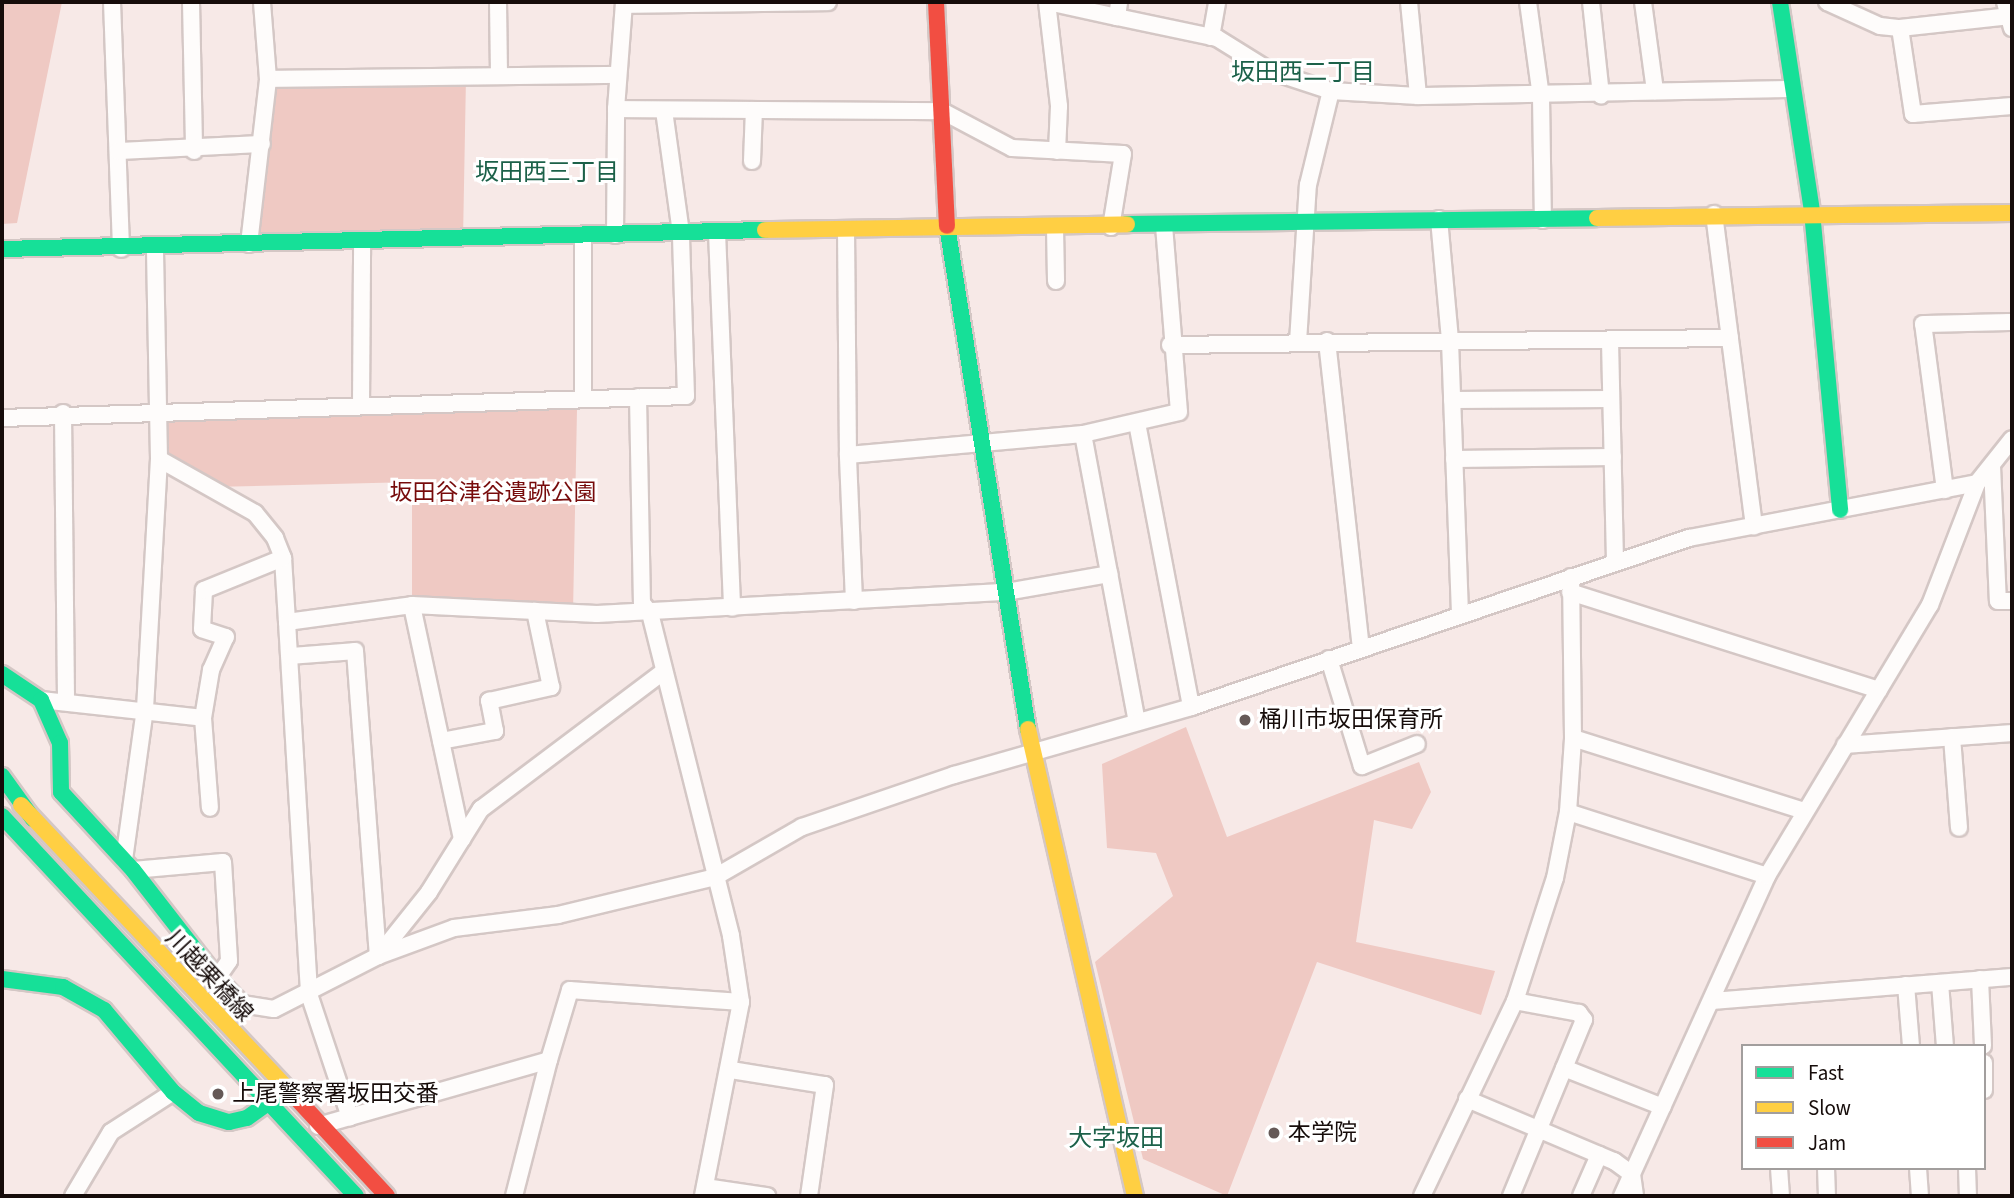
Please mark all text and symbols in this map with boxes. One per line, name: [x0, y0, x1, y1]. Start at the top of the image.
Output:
district label: 坂田西二丁目: [1231, 59, 1375, 87]
district label: 坂田西三丁目: [475, 159, 619, 187]
park label: 坂田谷津谷遺跡公園: [390, 479, 596, 507]
place label: 桶川市坂田保育所: [1259, 706, 1443, 734]
marker: 桶川市坂田保育所: [1237, 712, 1253, 728]
street label: 川越栗橋線: [160, 925, 258, 1027]
legend: [1741, 1044, 1986, 1170]
text: Fast: [1808, 1058, 1844, 1088]
place label: 上尾警察署坂田交番: [232, 1080, 439, 1108]
marker: 上尾警察署坂田交番: [210, 1086, 226, 1102]
text: Slow: [1808, 1093, 1851, 1123]
place label: 本学院: [1288, 1119, 1357, 1147]
district label: 大字坂田: [1068, 1125, 1164, 1153]
marker: 本学院: [1266, 1125, 1282, 1141]
text: Jam: [1808, 1128, 1846, 1158]

